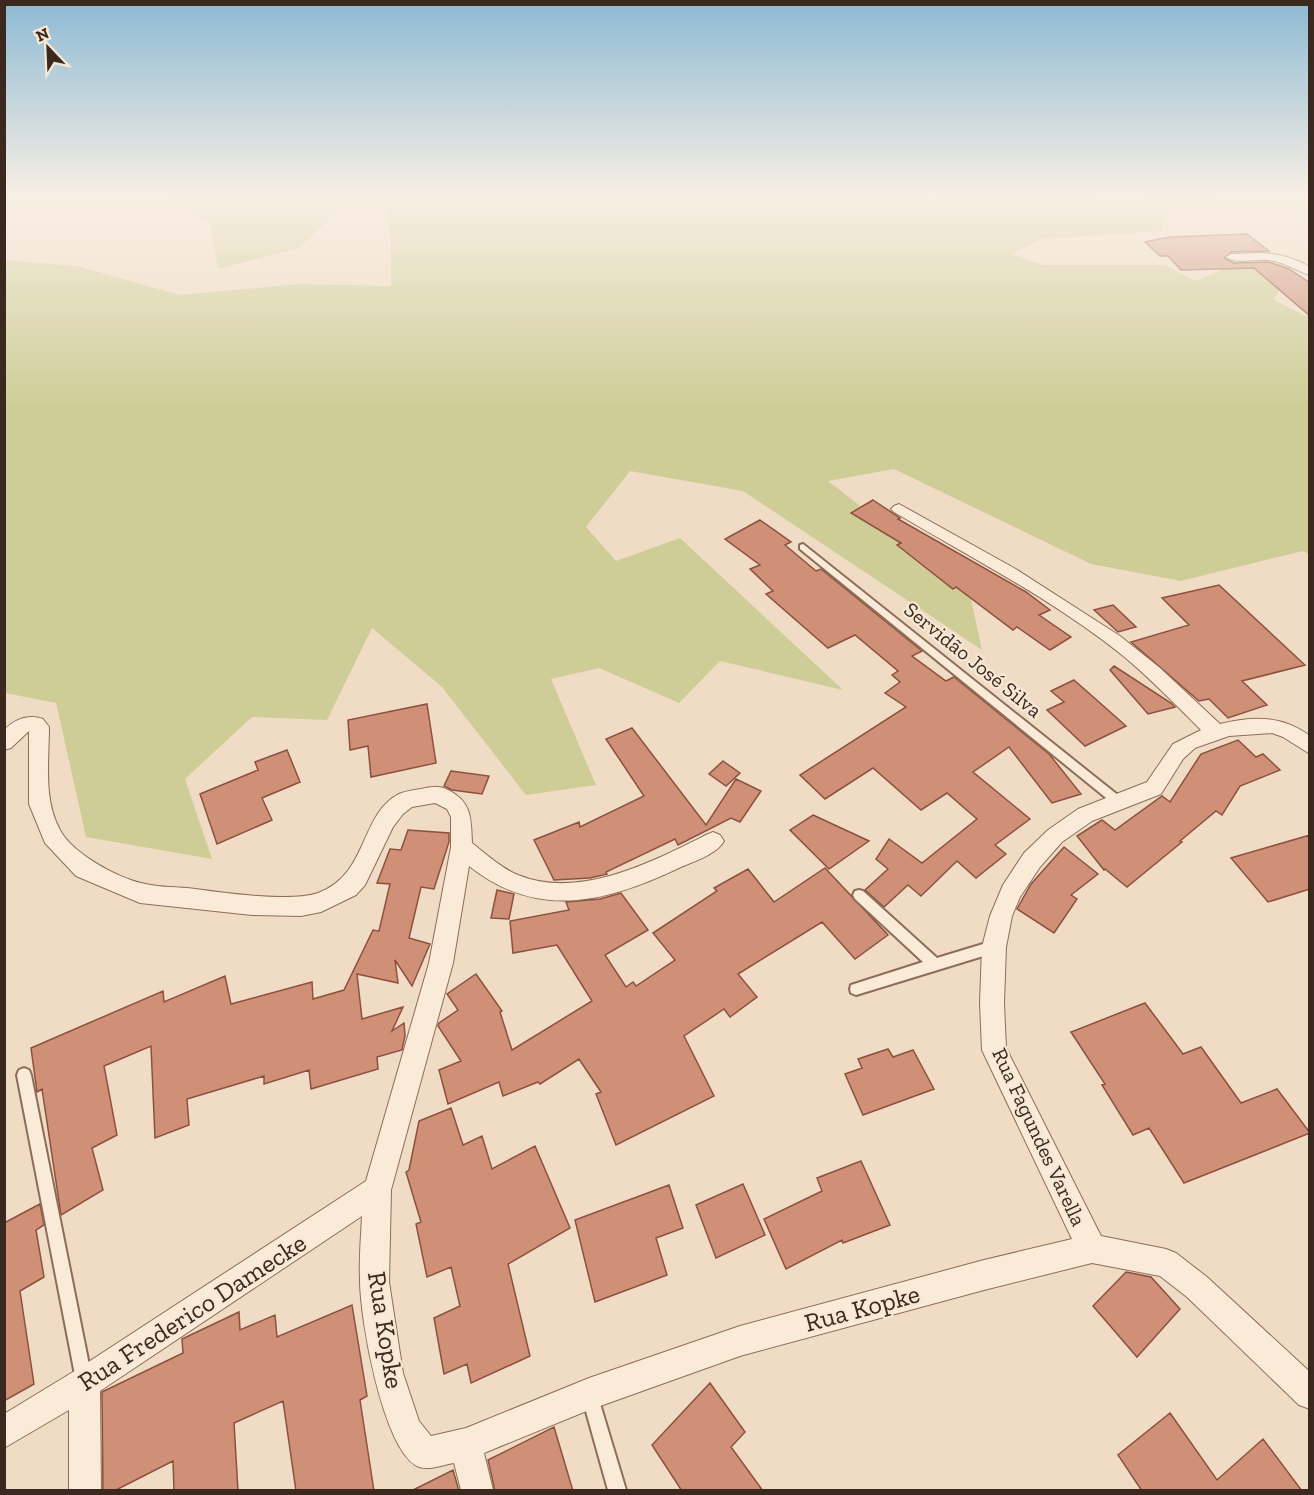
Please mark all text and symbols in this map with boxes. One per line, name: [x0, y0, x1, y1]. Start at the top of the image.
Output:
north arrow: [18, 18, 78, 78]
text: N: [33, 24, 52, 46]
street label: Servidão José Silva: [899, 596, 1047, 723]
street label: Rua Fagundes Varella: [987, 1044, 1092, 1230]
street label: Rua Frederico Damecke: [72, 1226, 312, 1398]
street label: Rua Kopke: [361, 1269, 411, 1391]
street label: Rua Kopke: [801, 1277, 923, 1339]

